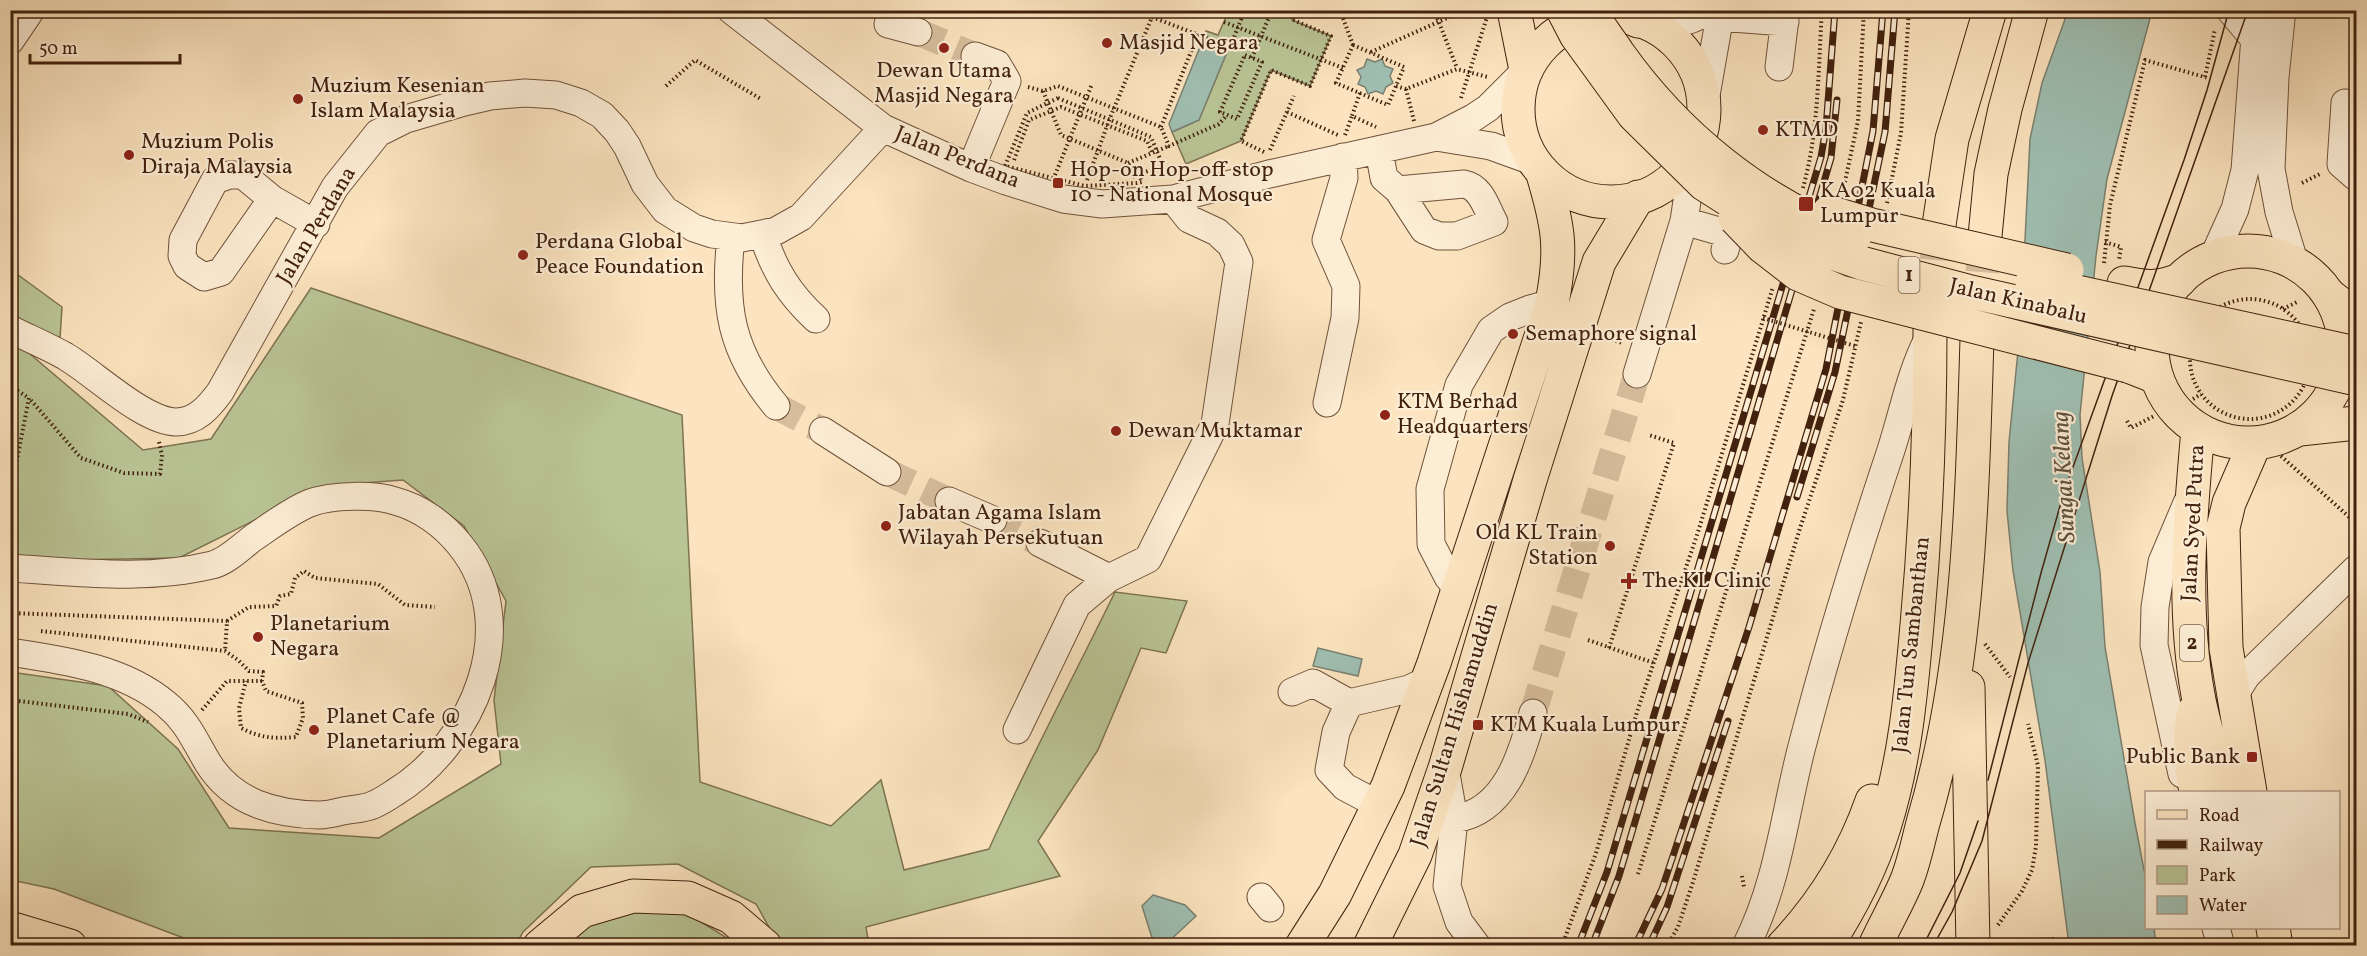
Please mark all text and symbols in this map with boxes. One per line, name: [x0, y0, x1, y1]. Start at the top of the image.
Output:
scale bar: [30, 27, 180, 65]
place label: Masjid Negara: [1119, 28, 1259, 59]
marker: Masjid Negara: [1100, 36, 1114, 50]
text: 50 m: [39, 37, 78, 62]
marker: Dewan Utama Masjid Negara: [937, 41, 951, 55]
place label: Dewan Utama Masjid Negara: [874, 56, 1014, 112]
place label: Muzium Kesenian Islam Malaysia: [310, 71, 485, 127]
marker: Muzium Kesenian Islam Malaysia: [291, 92, 305, 106]
place label: KTMD: [1775, 115, 1838, 146]
street label: Jalan Perdana: [890, 119, 1024, 197]
marker: KTMD: [1756, 123, 1770, 137]
place label: Muzium Polis Diraja Malaysia: [141, 127, 293, 183]
marker: Muzium Polis Diraja Malaysia: [122, 148, 136, 162]
place label: Hop-on Hop-off stop 10 - National Mosque: [1070, 155, 1274, 211]
street label: Jalan Perdana: [270, 161, 364, 291]
marker: Hop-on Hop-off stop 10 - National Mosque: [1051, 176, 1065, 190]
place label: KA02 Kuala Lumpur: [1820, 176, 1936, 232]
marker: KA02 Kuala Lumpur: [1797, 195, 1815, 213]
place label: Perdana Global Peace Foundation: [535, 227, 704, 283]
marker: Perdana Global Peace Foundation: [516, 248, 530, 262]
road number: 1: [1898, 257, 1920, 293]
street label: Jalan Kinabalu: [1946, 271, 2090, 333]
place label: Semaphore signal: [1525, 319, 1697, 350]
marker: Semaphore signal: [1506, 327, 1520, 341]
place label: KTM Berhad Headquarters: [1397, 387, 1529, 443]
marker: KTM Berhad Headquarters: [1378, 408, 1392, 422]
water label: Sungai Kelang: [2045, 410, 2085, 544]
place label: Dewan Muktamar: [1128, 416, 1303, 447]
marker: Dewan Muktamar: [1109, 424, 1123, 438]
street label: Jalan Syed Putra: [2174, 444, 2214, 602]
place label: Jabatan Agama Islam Wilayah Persekutuan: [898, 498, 1104, 554]
place label: Old KL Train Station: [1476, 518, 1598, 574]
marker: Jabatan Agama Islam Wilayah Persekutuan: [879, 519, 893, 533]
street label: Jalan Tun Sambanthan: [1885, 535, 1939, 755]
marker: Old KL Train Station: [1603, 539, 1617, 553]
place label: The KL Clinic: [1642, 566, 1771, 597]
marker: The KL Clinic: [1620, 572, 1638, 590]
street label: Jalan Sultan Hishamuddin: [1403, 599, 1507, 851]
place label: Planetarium Negara: [270, 609, 390, 665]
road number: 2: [2180, 625, 2204, 661]
marker: Planetarium Negara: [251, 630, 265, 644]
place label: Planet Cafe @ Planetarium Negara: [326, 702, 520, 758]
place label: KTM Kuala Lumpur: [1490, 710, 1680, 741]
marker: KTM Kuala Lumpur: [1471, 718, 1485, 732]
marker: Planet Cafe @ Planetarium Negara: [307, 723, 321, 737]
place label: Public Bank: [2126, 742, 2240, 773]
marker: Public Bank: [2245, 750, 2259, 764]
legend: [2145, 791, 2340, 929]
text: Road: [2199, 804, 2240, 829]
text: Railway: [2199, 834, 2263, 859]
text: Park: [2199, 864, 2236, 889]
text: Water: [2199, 894, 2247, 919]

